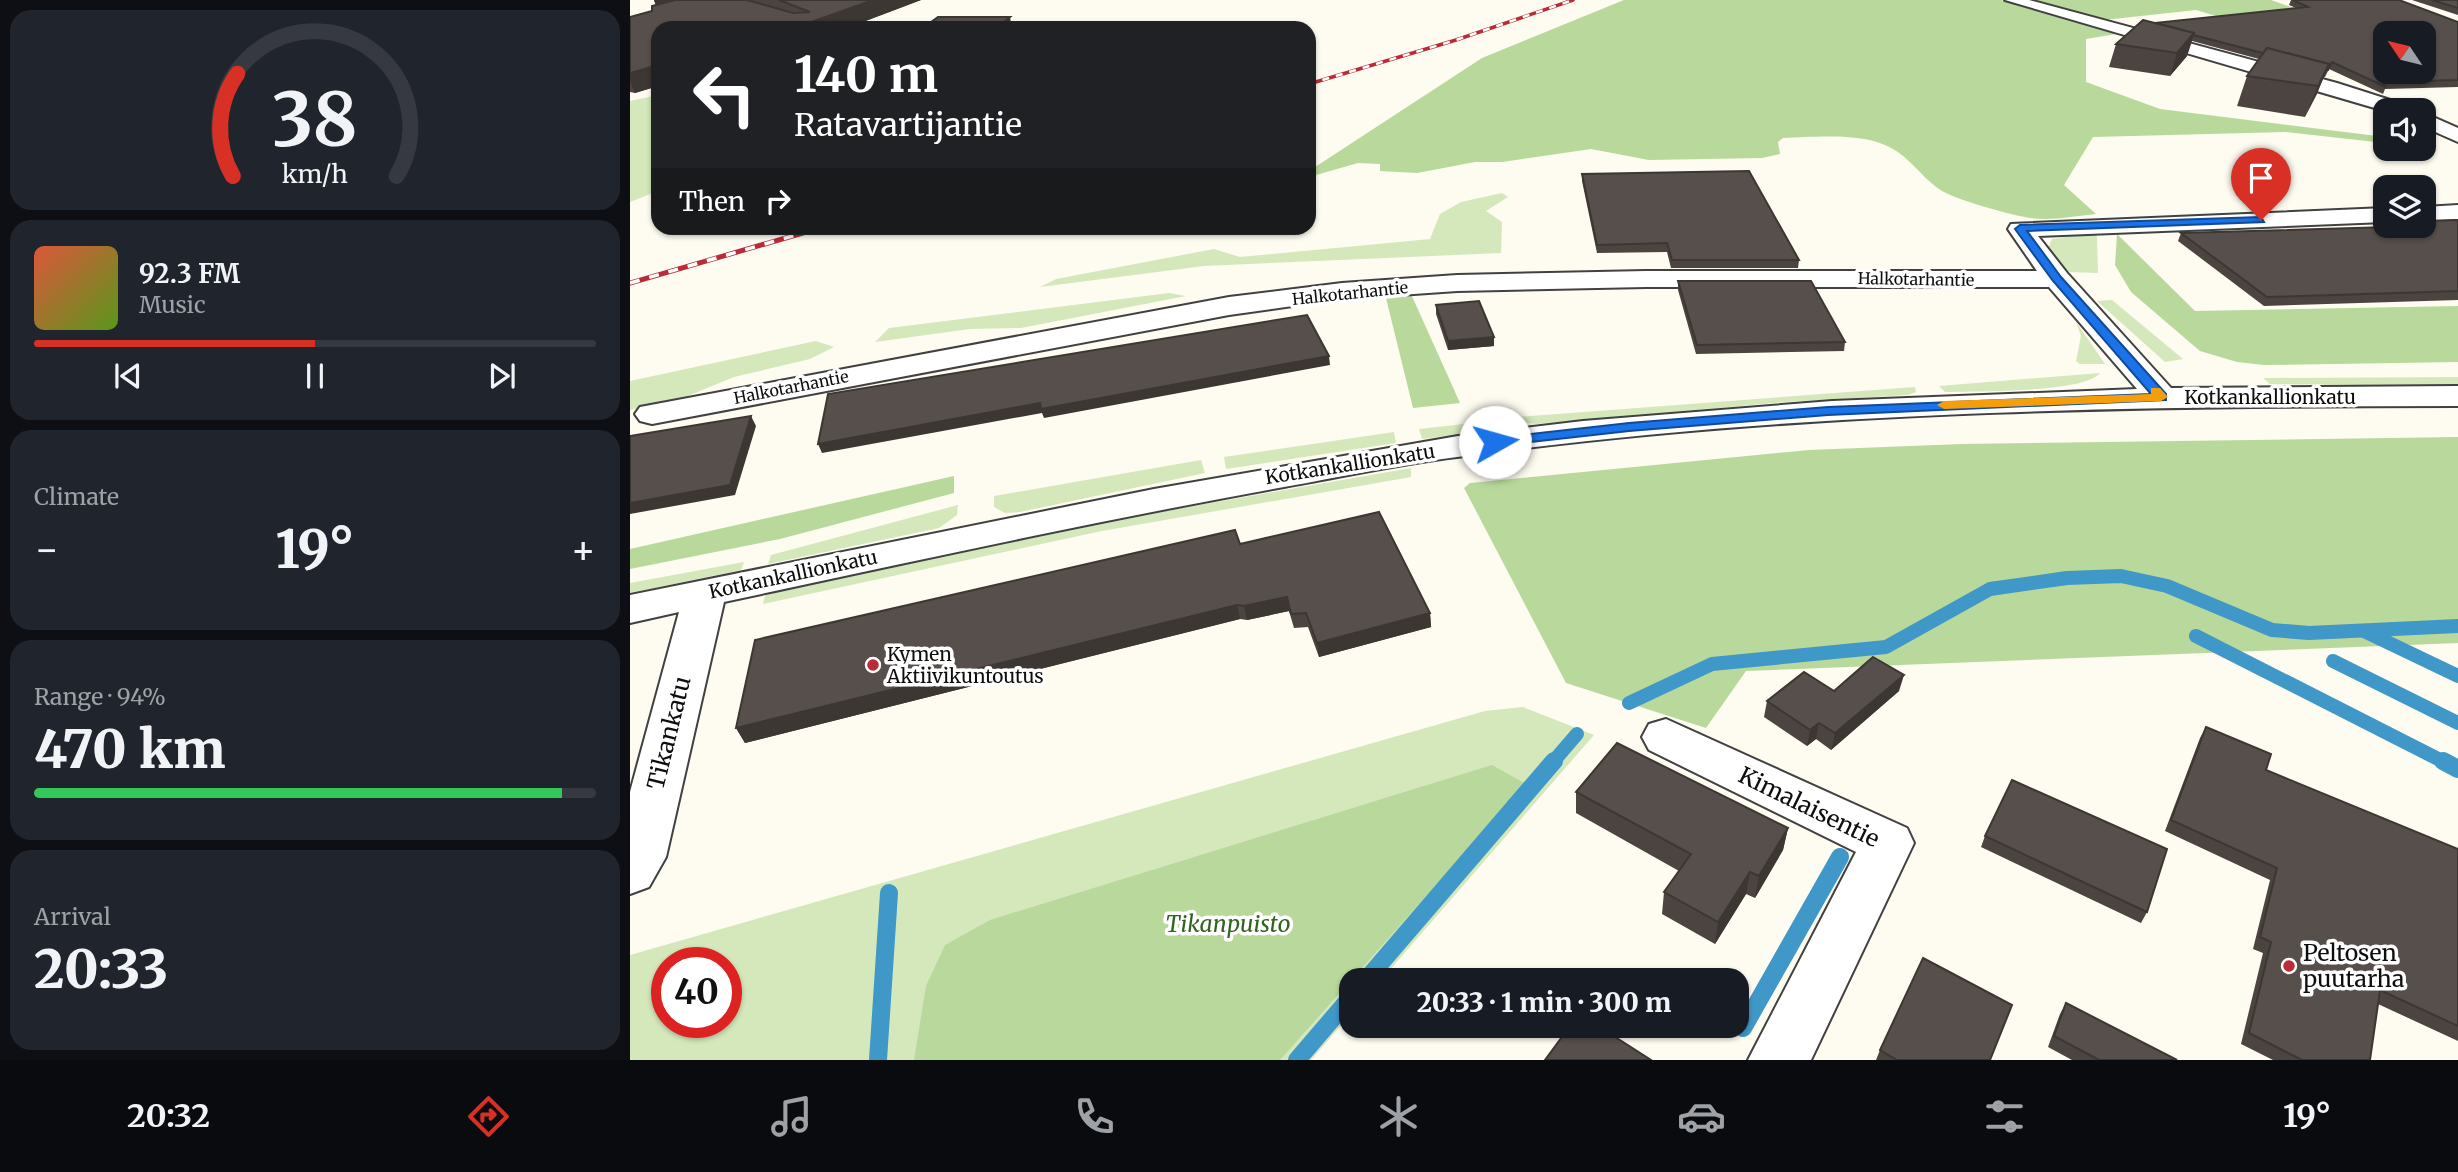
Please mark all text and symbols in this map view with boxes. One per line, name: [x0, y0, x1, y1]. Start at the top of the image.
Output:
north arrow: [2373, 21, 2436, 84]
map controls: [2373, 21, 2436, 238]
text: 140 m: [794, 44, 938, 105]
icon: left: [679, 49, 770, 140]
text: 38: [272, 74, 358, 166]
button: sound: [2373, 98, 2436, 161]
text: Ratavartijantie: [794, 105, 1022, 145]
pin: [2231, 148, 2291, 220]
text: km/h: [282, 158, 348, 190]
icon: arrive: [2242, 159, 2280, 197]
button: layers: [2373, 175, 2436, 238]
icon: right: [759, 182, 797, 220]
text: Then: [679, 185, 745, 218]
text: 92.3 FM: [139, 257, 240, 290]
street label: Halkotarhantie: [1858, 268, 1974, 290]
street label: Halkotarhantie: [1291, 277, 1409, 309]
text: Music: [139, 290, 206, 319]
icon: previous: [109, 357, 147, 395]
icon: pause: [296, 357, 334, 395]
icon: next: [483, 357, 521, 395]
street label: Halkotarhantie: [732, 366, 850, 408]
street label: Kotkankallionkatu: [2184, 385, 2356, 409]
position arrow: [1458, 405, 1532, 479]
street label: Kotkankallionkatu: [1263, 439, 1437, 489]
text: Climate: [34, 482, 119, 511]
text: 19°: [276, 517, 354, 582]
text: −: [34, 526, 59, 573]
text: +: [571, 526, 596, 573]
street label: Kotkankallionkatu: [707, 544, 880, 604]
place label: Kymen Aktiivikuntoutus: [886, 642, 1044, 688]
marker: Kymen Aktiivikuntoutus: [865, 657, 881, 673]
street label: Tikankatu: [640, 673, 697, 793]
text: Range · 94%: [34, 682, 166, 711]
text: 470 km: [34, 717, 226, 782]
street label: Kimalaisentie: [1734, 760, 1884, 853]
text: Arrival: [34, 902, 111, 931]
park label: Tikanpuisto: [1165, 909, 1291, 938]
text: 20:33: [34, 937, 168, 1002]
place label: Peltosen puutarha: [2303, 938, 2404, 993]
speed limit sign: 40: [651, 947, 742, 1038]
marker: Peltosen puutarha: [2281, 958, 2297, 974]
text: 20:33 · 1 min · 300 m: [1417, 986, 1671, 1019]
icon: directions: [464, 1092, 513, 1141]
icon: music: [767, 1092, 816, 1141]
icon: phone: [1070, 1092, 1119, 1141]
icon: climate: [1374, 1092, 1423, 1141]
icon: car: [1677, 1092, 1726, 1141]
icon: filters: [1980, 1092, 2029, 1141]
text: 20:32: [127, 1096, 210, 1136]
text: 19°: [2283, 1096, 2331, 1136]

